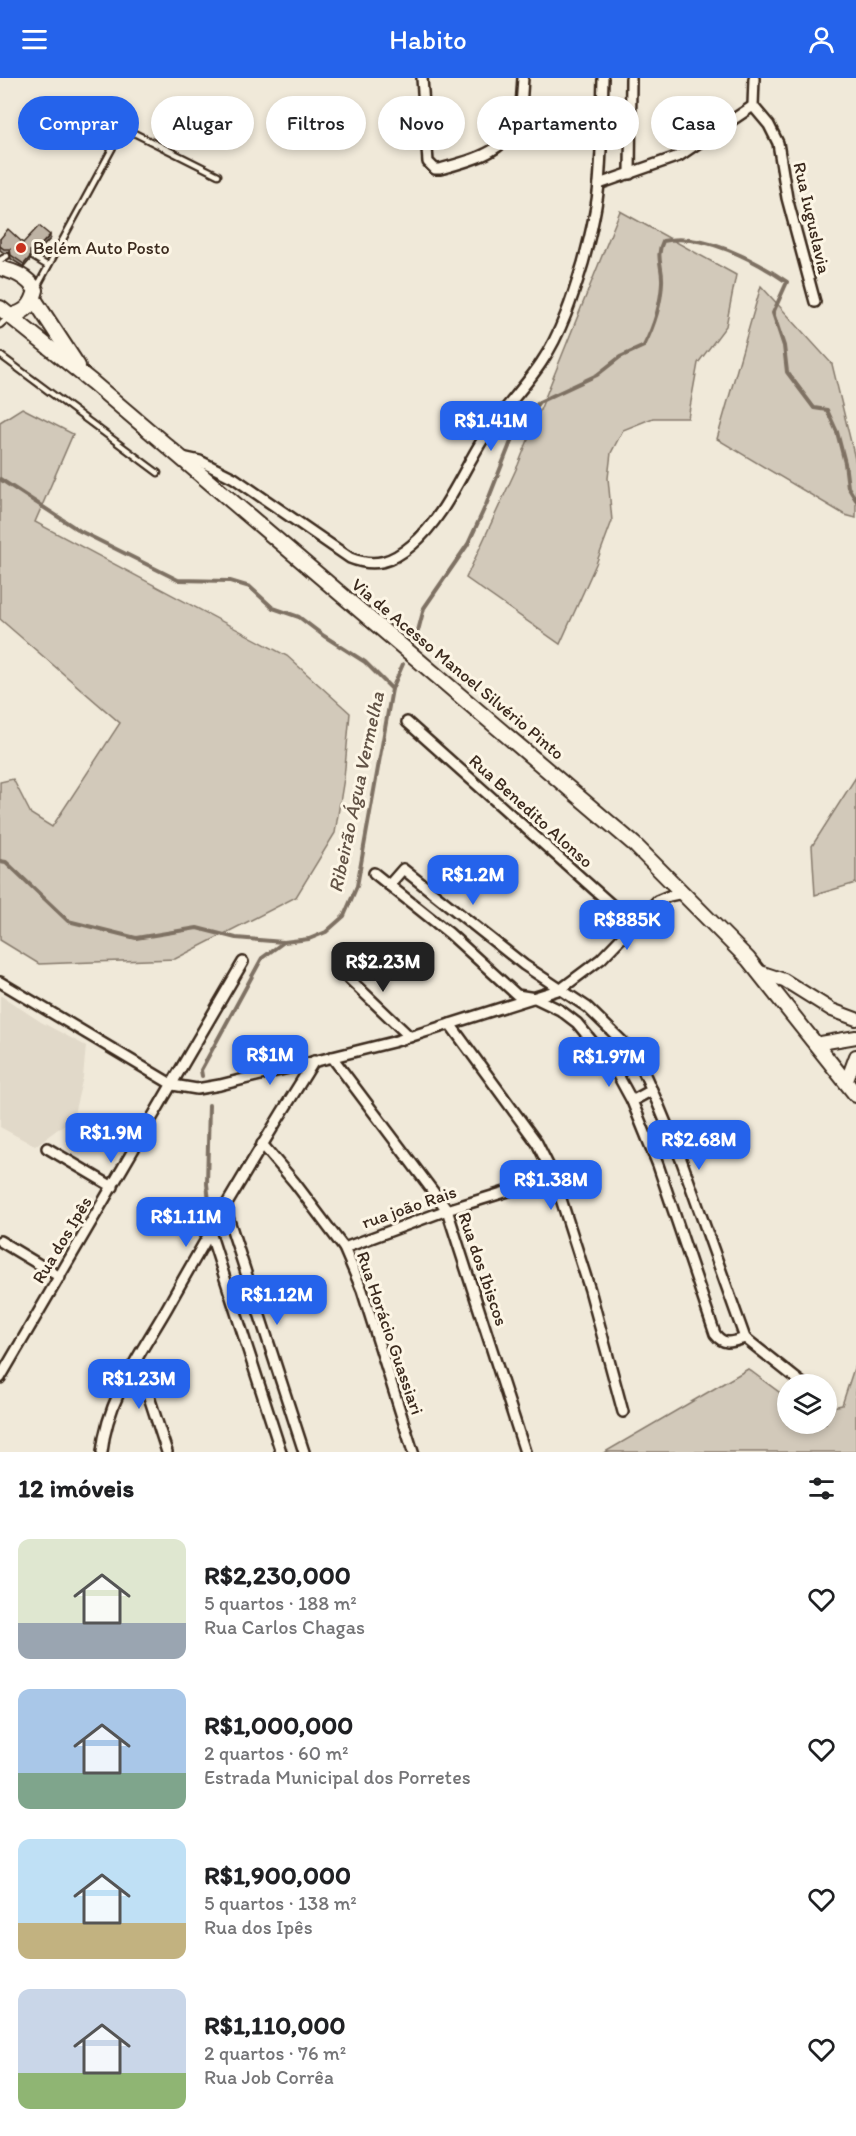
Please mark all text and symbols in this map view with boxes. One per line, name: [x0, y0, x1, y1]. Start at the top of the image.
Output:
icon: menu: [18, 23, 51, 56]
text: Habito: [389, 23, 467, 56]
icon: person: [805, 23, 838, 56]
chip: Comprar: [18, 96, 139, 150]
chip: Alugar: [151, 96, 254, 150]
chip: Filtros: [266, 96, 366, 150]
chip: Novo: [378, 96, 465, 150]
chip: Apartamento: [477, 96, 639, 150]
chip: Casa: [651, 96, 737, 150]
street label: Rua Iuguslavia: [788, 160, 836, 277]
place label: Belém Auto Posto: [33, 237, 170, 259]
marker: Belém Auto Posto: [14, 241, 28, 255]
pin: R$1.41M: [436, 401, 546, 452]
text: R$1.41M: [454, 408, 528, 432]
street label: Via de Acesso Manoel Silvério Pinto: [347, 573, 569, 765]
water label: Ribeirão Água Vermelha: [323, 689, 389, 895]
street label: Rua Benedito Alonso: [464, 749, 598, 873]
pin: R$1.2M: [424, 855, 522, 906]
text: R$1.2M: [441, 862, 505, 886]
pin: R$885K: [578, 900, 676, 951]
text: R$885K: [593, 907, 661, 931]
pin: R$2.23M: [328, 942, 438, 993]
text: R$2.23M: [345, 949, 421, 973]
pin: R$1M: [234, 1035, 306, 1086]
pin: R$1.97M: [554, 1037, 664, 1088]
text: R$1M: [246, 1042, 294, 1066]
text: R$1.97M: [573, 1044, 645, 1068]
pin: R$1.9M: [62, 1113, 160, 1164]
text: R$1.9M: [79, 1120, 143, 1144]
pin: R$2.68M: [644, 1120, 754, 1171]
text: R$2.68M: [661, 1127, 737, 1151]
pin: R$1.38M: [496, 1160, 606, 1211]
text: R$1.38M: [514, 1167, 588, 1191]
street label: rua joão Rais: [359, 1181, 459, 1233]
street label: Rua dos Ipês: [27, 1192, 97, 1288]
pin: R$1.11M: [131, 1197, 241, 1248]
text: R$1.11M: [150, 1204, 222, 1228]
street label: Rua dos Ibiscos: [453, 1209, 513, 1329]
street label: Rua Horácio Guassiari: [352, 1248, 428, 1418]
pin: R$1.12M: [222, 1275, 332, 1326]
text: R$1.12M: [241, 1282, 313, 1306]
pin: R$1.23M: [84, 1359, 194, 1410]
text: R$1.23M: [102, 1366, 176, 1390]
map controls: [777, 1374, 837, 1434]
button: layers: [777, 1374, 837, 1434]
text: 12 imóveis: [18, 1472, 134, 1504]
icon: filters: [805, 1472, 838, 1505]
text: R$2,230,000: [204, 1559, 351, 1591]
icon: home: [66, 1563, 138, 1635]
icon: heart: [805, 1583, 838, 1616]
text: 5 quartos · 188 m²: [204, 1591, 357, 1615]
text: Rua Carlos Chagas: [204, 1615, 365, 1639]
text: R$1,000,000: [204, 1709, 353, 1741]
icon: home: [66, 1713, 138, 1785]
icon: heart: [805, 1733, 838, 1766]
text: 2 quartos · 60 m²: [204, 1741, 349, 1765]
text: Estrada Municipal dos Porretes: [204, 1765, 471, 1789]
text: R$1,900,000: [204, 1859, 351, 1891]
icon: home: [66, 1863, 138, 1935]
icon: heart: [805, 1883, 838, 1916]
text: 5 quartos · 138 m²: [204, 1891, 357, 1915]
text: Rua dos Ipês: [204, 1915, 313, 1939]
text: R$1,110,000: [204, 2009, 345, 2041]
icon: home: [66, 2013, 138, 2085]
icon: heart: [805, 2033, 838, 2066]
text: 2 quartos · 76 m²: [204, 2041, 346, 2065]
text: Rua Job Corrêa: [204, 2065, 334, 2089]

